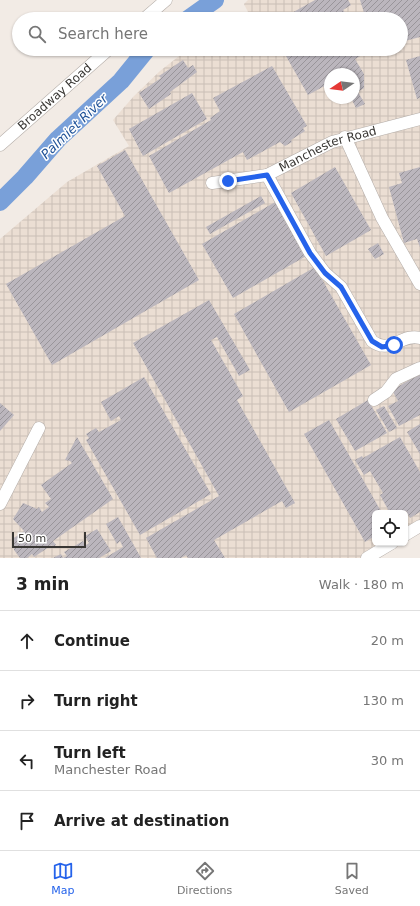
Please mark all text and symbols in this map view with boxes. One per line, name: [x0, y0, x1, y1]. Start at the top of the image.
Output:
search box: [12, 12, 408, 56]
icon: search: [26, 23, 48, 45]
text: Search here: [58, 25, 148, 43]
street label: Broadway Road: [15, 61, 94, 133]
north arrow: [324, 68, 360, 104]
water label: Palmiet River: [38, 90, 112, 162]
street label: Manchester Road: [277, 124, 378, 175]
route end: [219, 172, 237, 190]
route start: [385, 336, 403, 354]
map controls: [372, 510, 408, 546]
button: locate: [372, 510, 408, 546]
scale bar: [12, 530, 86, 549]
text: 50 m: [18, 532, 46, 545]
text: 3 min: [16, 574, 69, 594]
text: Walk · 180 m: [319, 577, 404, 592]
icon: ahead: [16, 630, 38, 652]
text: Continue: [54, 632, 130, 650]
text: 20 m: [371, 633, 404, 648]
icon: right: [16, 690, 38, 712]
text: Turn right: [54, 692, 138, 710]
text: 130 m: [362, 693, 404, 708]
text: Turn left: [54, 744, 126, 762]
icon: left: [16, 750, 38, 772]
text: 30 m: [371, 753, 404, 768]
text: Manchester Road: [54, 762, 167, 777]
icon: arrive: [16, 810, 38, 832]
text: Arrive at destination: [54, 812, 229, 830]
tab: Map: [51, 860, 74, 897]
tab: Directions: [177, 860, 232, 897]
tab: Saved: [335, 860, 369, 897]

